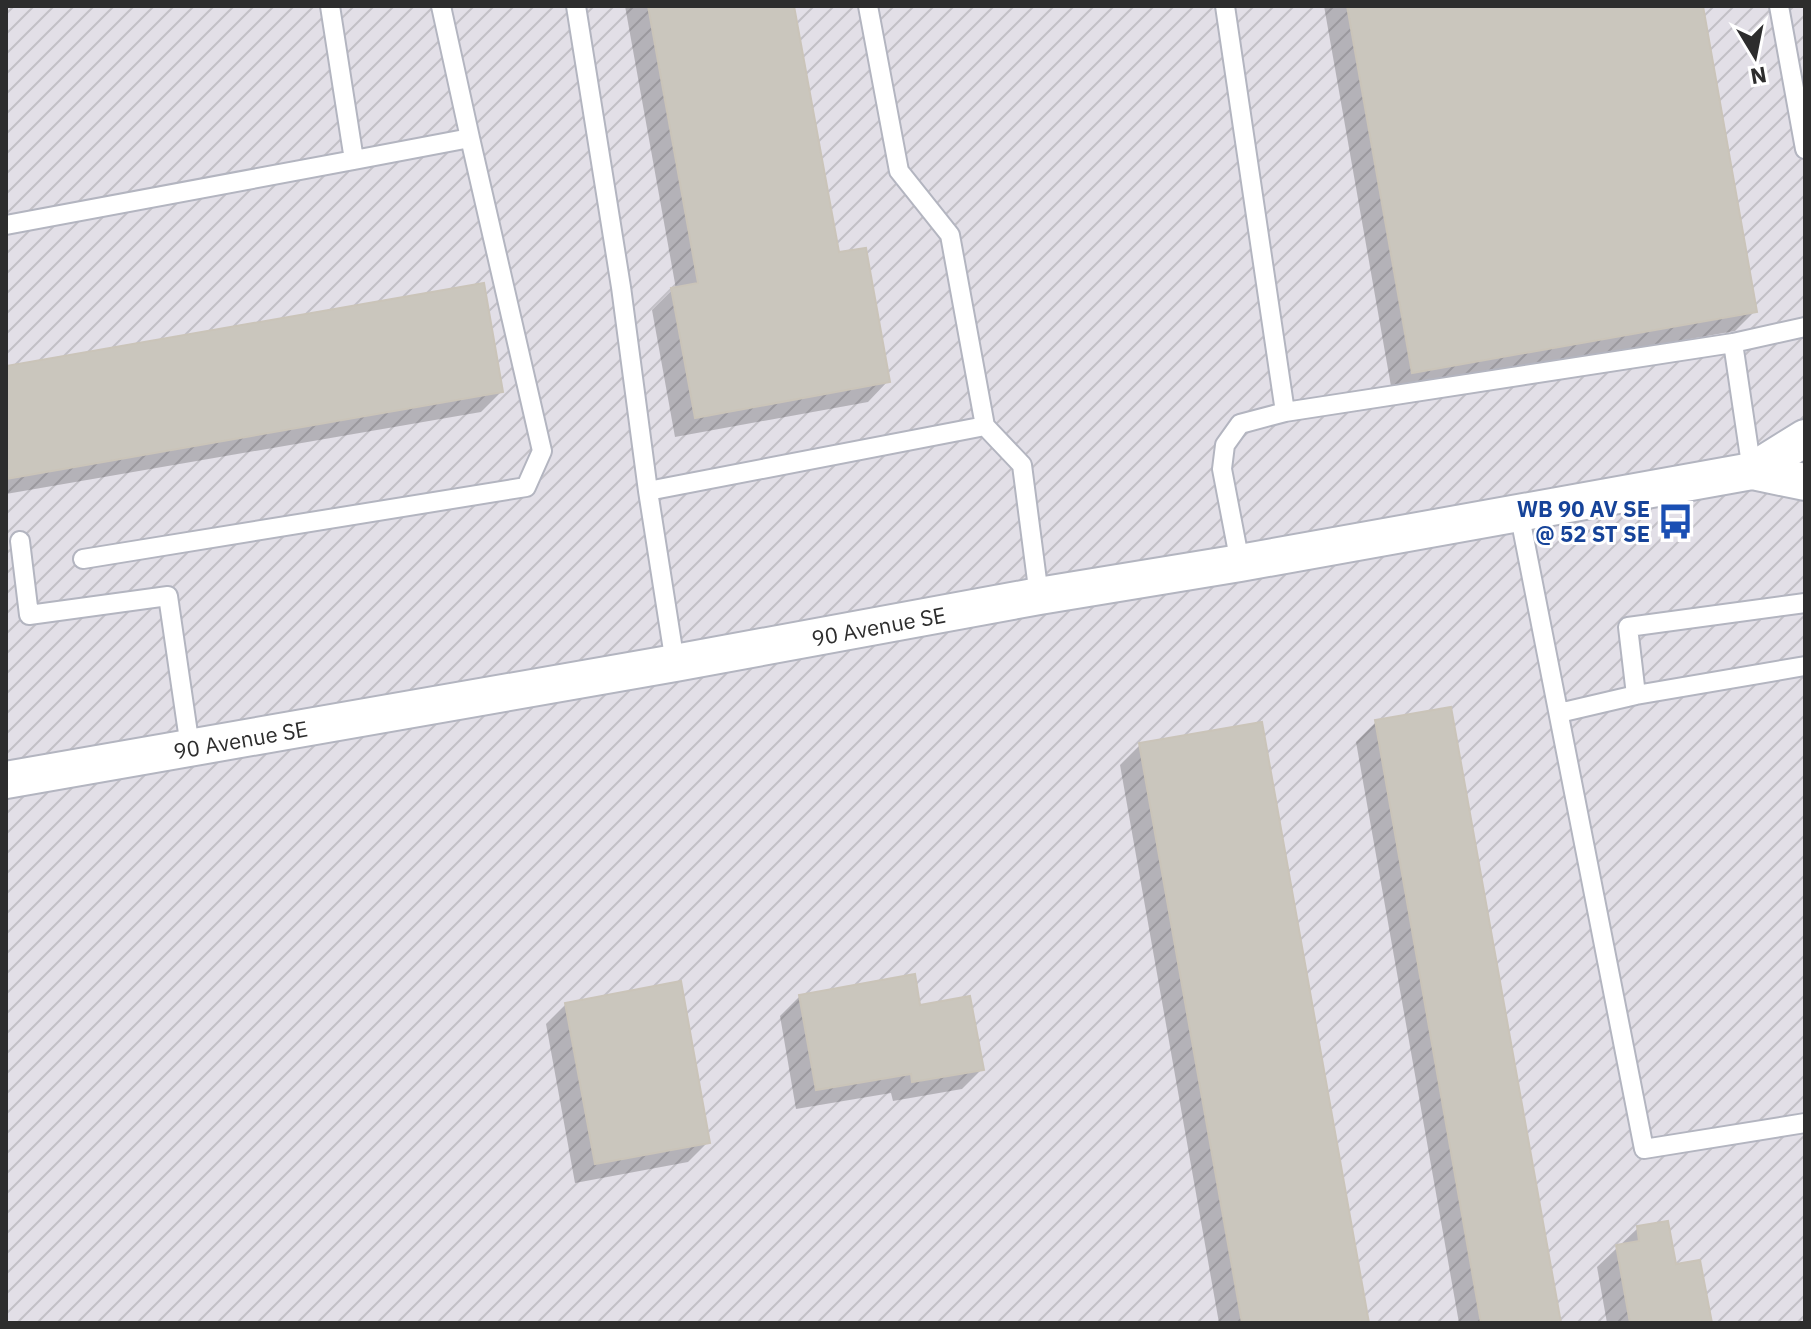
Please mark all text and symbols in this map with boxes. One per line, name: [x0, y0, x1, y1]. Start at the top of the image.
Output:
north arrow: [1715, 16, 1795, 96]
text: N: [1748, 61, 1769, 92]
place label: WB 90 AV SE @ 52 ST SE: [1517, 494, 1650, 548]
bus stop icon: WB 90 AV SE @ 52 ST SE: [1657, 502, 1695, 540]
street label: 90 Avenue SE: [809, 599, 948, 652]
street label: 90 Avenue SE: [171, 713, 310, 765]

